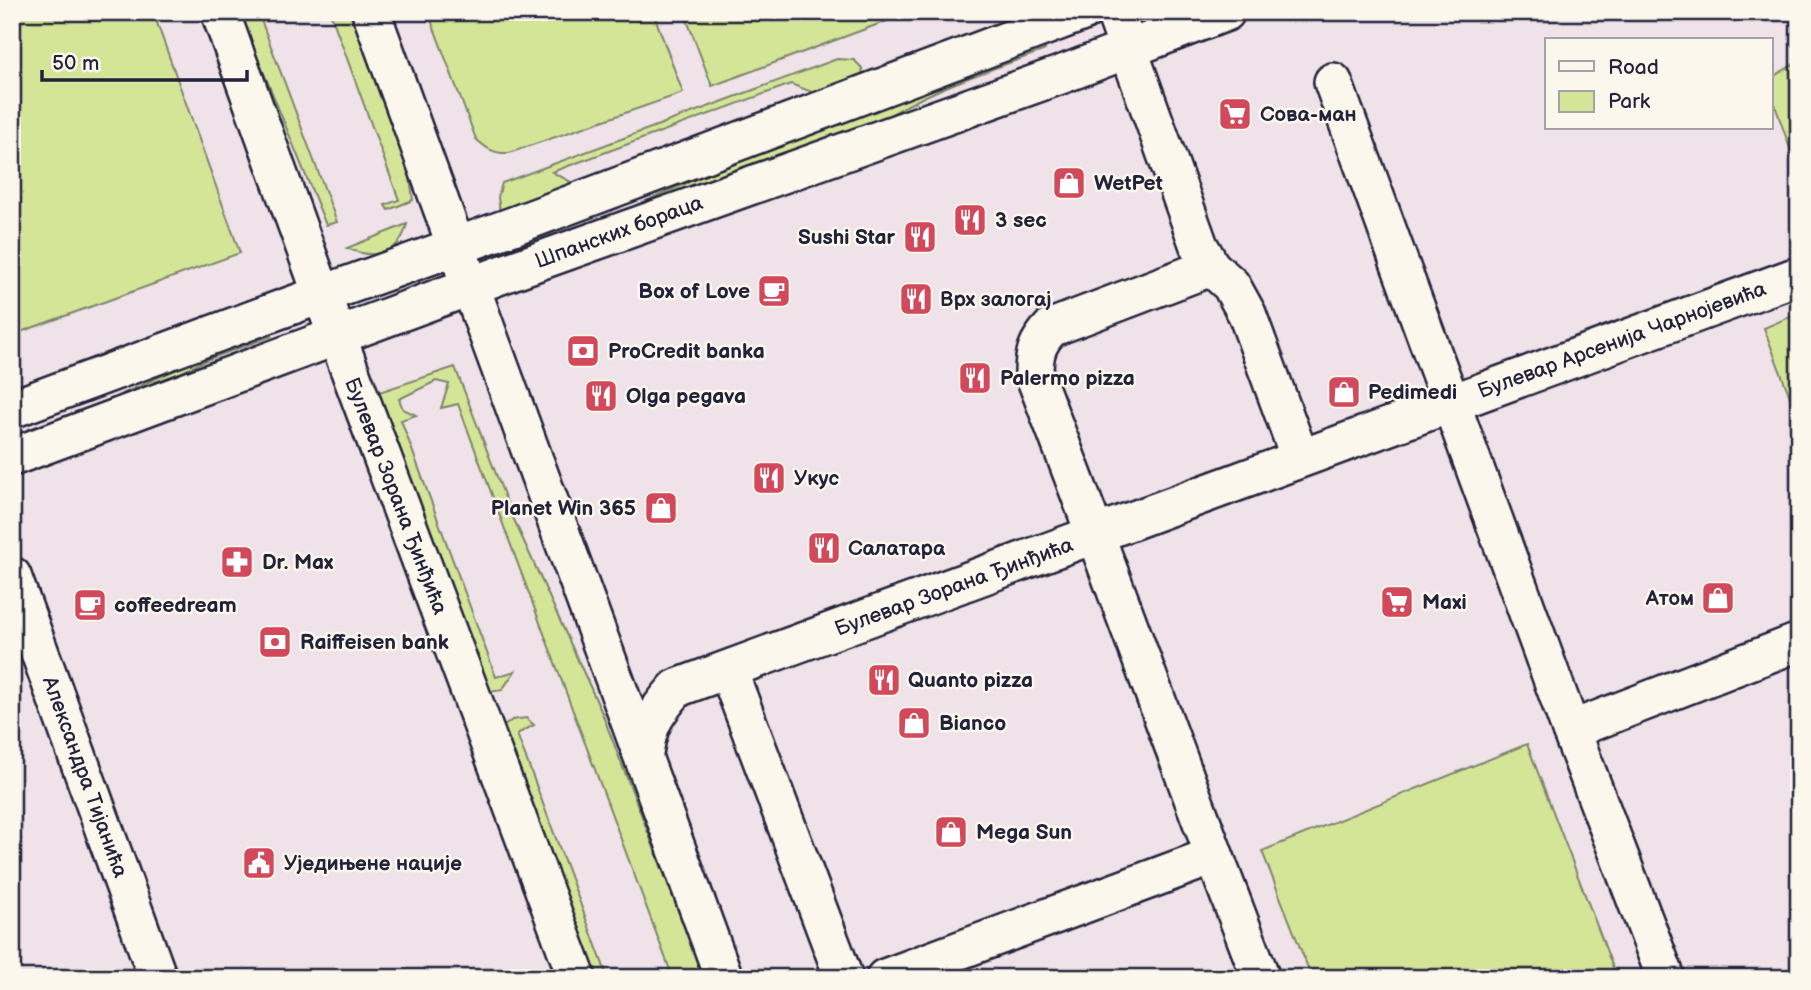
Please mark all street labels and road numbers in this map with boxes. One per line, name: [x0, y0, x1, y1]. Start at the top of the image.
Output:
street label: Шпанских бораца: [532, 190, 707, 274]
street label: Булевар Арсенија Чарнојевића: [1474, 276, 1770, 404]
street label: Булевар Зорана Ђинђића: [339, 374, 453, 618]
street label: Булевар Зорана Ђинђића: [832, 532, 1077, 642]
street label: Александра Тијанића: [37, 672, 133, 881]

